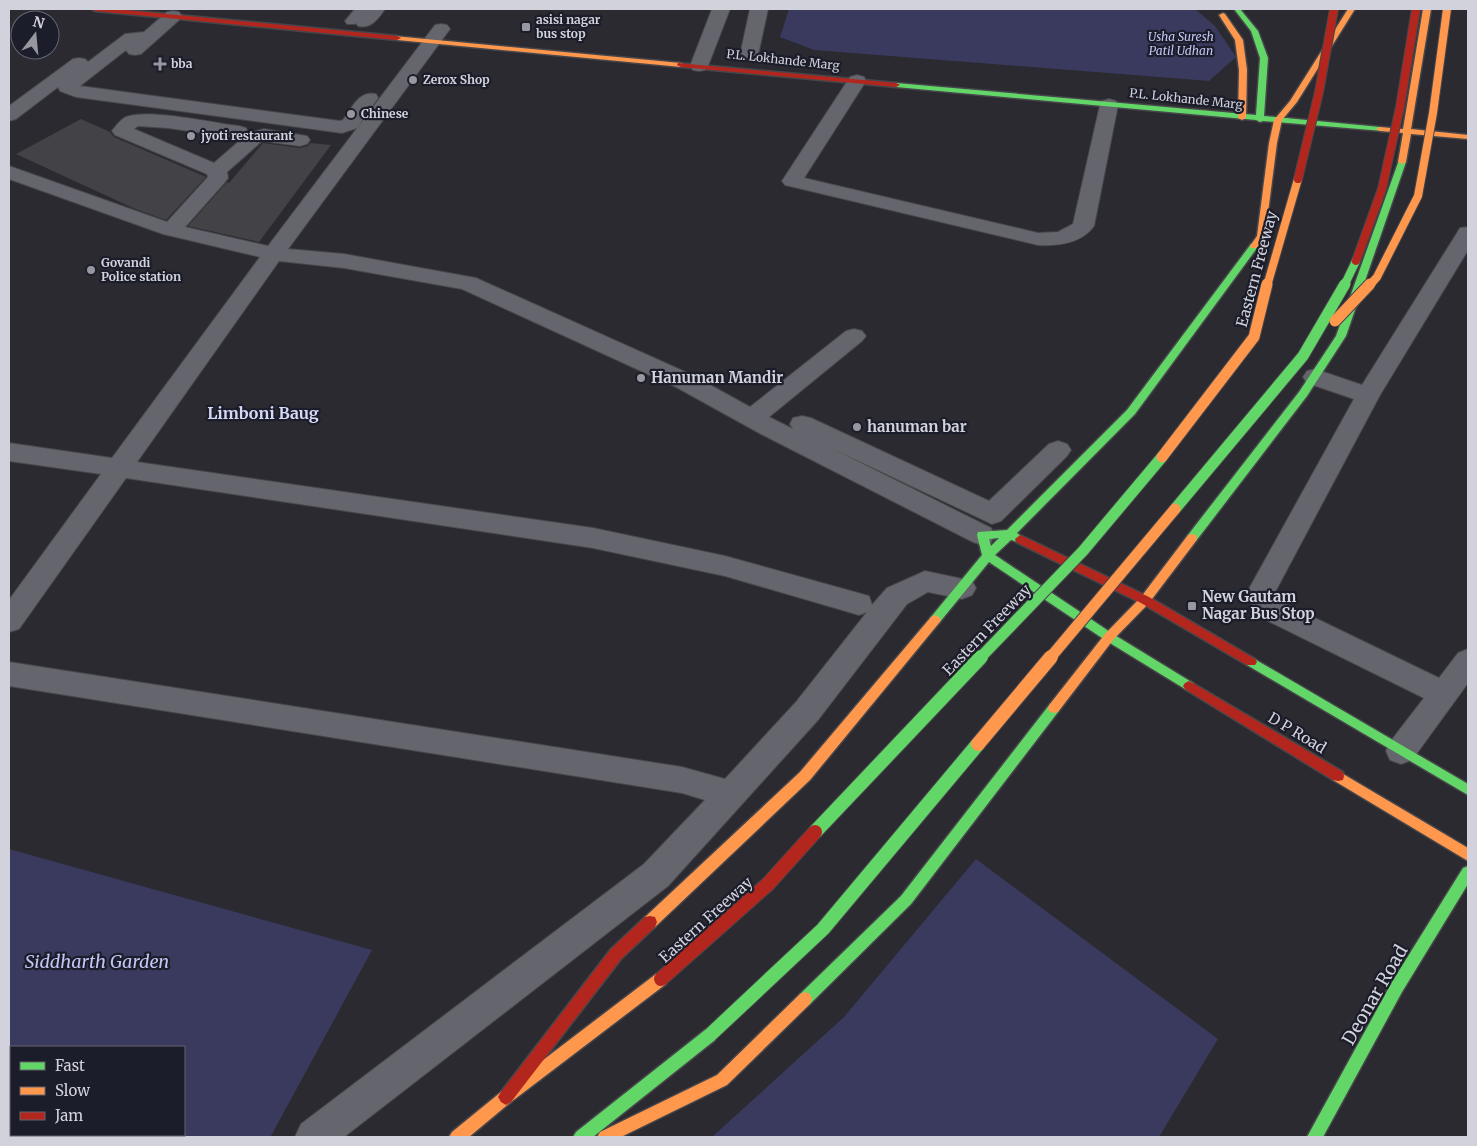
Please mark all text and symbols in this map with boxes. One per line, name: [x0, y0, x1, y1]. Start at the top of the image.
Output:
north arrow: [10, 10, 60, 60]
text: N: [31, 12, 46, 33]
place label: asisi nagar bus stop: [536, 12, 601, 41]
marker: asisi nagar bus stop: [520, 21, 532, 33]
park label: Usha Suresh Patil Udhan: [1148, 29, 1214, 58]
street label: P.L. Lokhande Marg: [726, 46, 841, 73]
place label: bba: [171, 56, 193, 71]
marker: bba: [153, 57, 167, 71]
place label: Zerox Shop: [423, 72, 490, 87]
marker: Zerox Shop: [407, 74, 419, 86]
street label: P.L. Lokhande Marg: [1129, 85, 1244, 112]
place label: Chinese: [361, 106, 409, 121]
marker: Chinese: [345, 108, 357, 120]
place label: jyoti restaurant: [200, 128, 293, 143]
marker: jyoti restaurant: [185, 130, 197, 142]
street label: Eastern Freeway: [1232, 208, 1281, 329]
place label: Govandi Police station: [101, 255, 181, 284]
marker: Govandi Police station: [85, 264, 97, 276]
place label: Hanuman Mandir: [651, 368, 783, 387]
marker: Hanuman Mandir: [635, 372, 647, 384]
district label: Limboni Baug: [207, 403, 319, 423]
place label: hanuman bar: [867, 417, 967, 436]
marker: hanuman bar: [851, 421, 863, 433]
street label: Eastern Freeway: [938, 580, 1035, 679]
place label: New Gautam Nagar Bus Stop: [1202, 587, 1315, 623]
marker: New Gautam Nagar Bus Stop: [1186, 600, 1198, 612]
street label: D P Road: [1265, 708, 1330, 757]
street label: Eastern Freeway: [655, 872, 757, 967]
street label: Deonar Road: [1337, 940, 1413, 1049]
park label: Siddharth Garden: [25, 950, 169, 973]
legend: [10, 1046, 185, 1136]
text: Fast: [55, 1056, 85, 1075]
text: Slow: [55, 1081, 90, 1100]
text: Jam: [54, 1106, 83, 1125]

